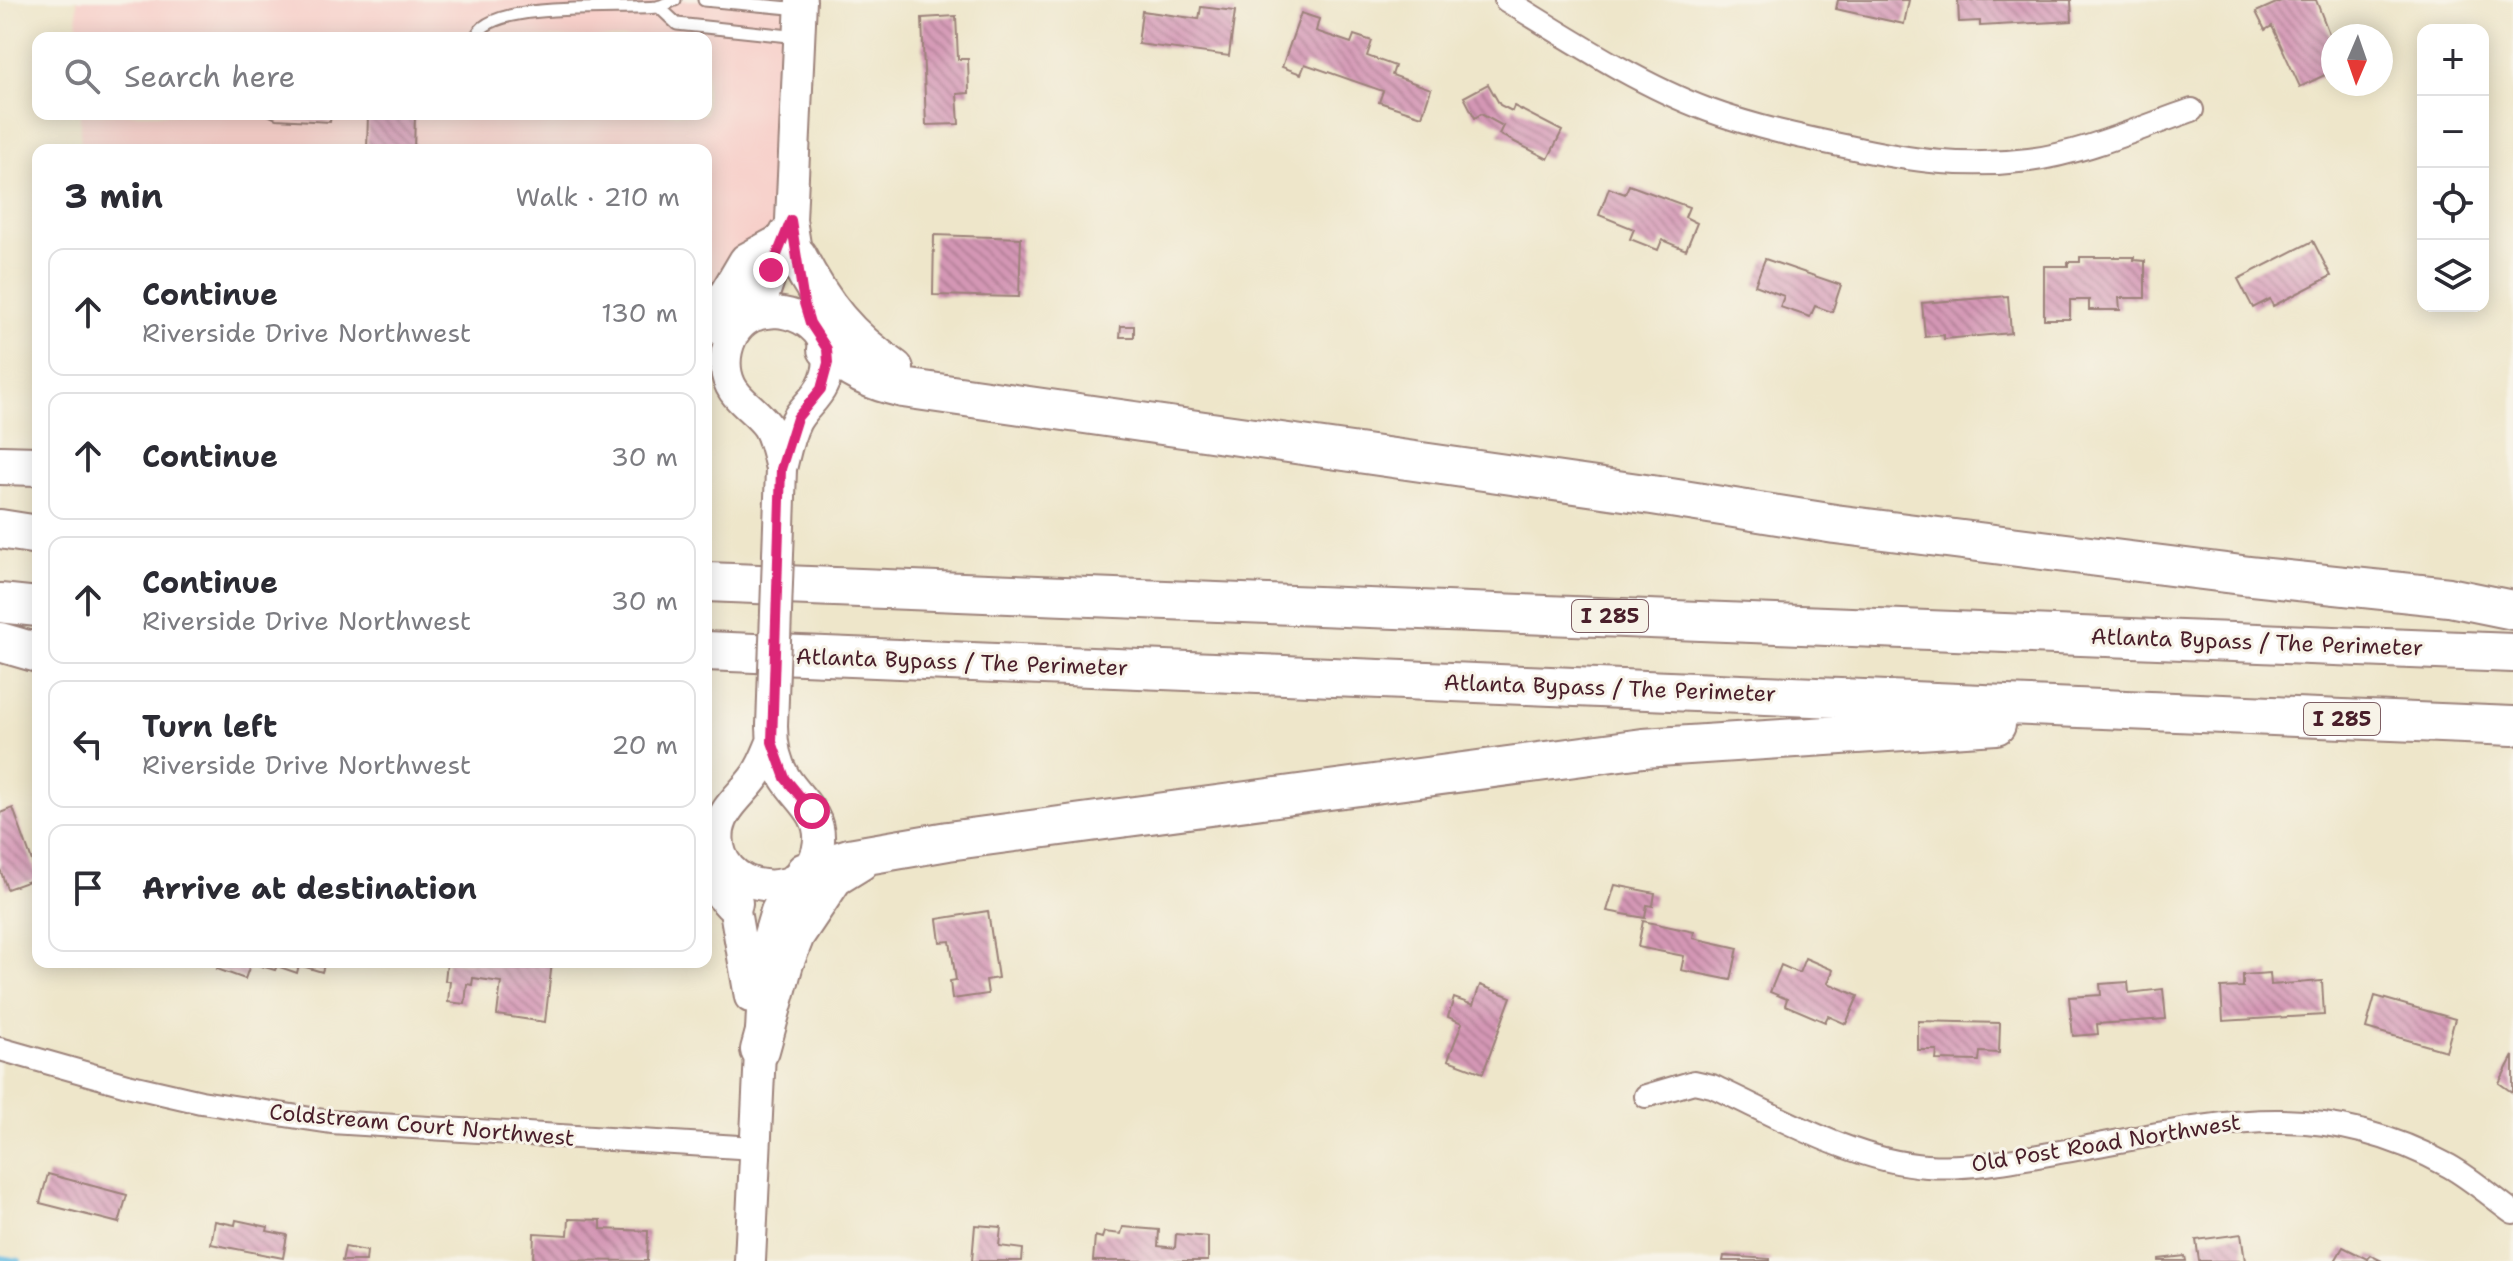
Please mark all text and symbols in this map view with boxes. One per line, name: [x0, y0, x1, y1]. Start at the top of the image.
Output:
north arrow: [2321, 24, 2393, 96]
map controls: [2417, 24, 2489, 312]
button: +: [2417, 24, 2489, 96]
search box: [32, 32, 712, 120]
icon: search: [60, 54, 104, 98]
text: Search here: [124, 56, 295, 97]
button: −: [2417, 96, 2489, 168]
button: locate: [2417, 168, 2489, 240]
text: 3 min: [64, 173, 163, 219]
text: Walk · 210 m: [516, 179, 680, 214]
button: layers: [2417, 240, 2489, 312]
route end: [753, 252, 789, 288]
text: Continue: [142, 274, 278, 315]
icon: ahead: [66, 290, 110, 334]
text: 130 m: [601, 295, 678, 330]
text: Riverside Drive Northwest: [142, 315, 471, 350]
icon: ahead: [66, 434, 110, 478]
text: Continue: [142, 436, 278, 477]
text: 30 m: [611, 439, 678, 474]
text: Continue: [142, 562, 278, 603]
icon: ahead: [66, 578, 110, 622]
text: 30 m: [611, 583, 678, 618]
road number: I 285: [1572, 600, 1648, 632]
text: Riverside Drive Northwest: [142, 603, 471, 638]
street label: Atlanta Bypass / The Perimeter: [2090, 622, 2424, 662]
street label: Atlanta Bypass / The Perimeter: [795, 642, 1129, 682]
street label: Atlanta Bypass / The Perimeter: [1443, 668, 1777, 708]
road number: I 285: [2304, 703, 2380, 735]
text: Turn left: [142, 706, 277, 747]
icon: left: [66, 722, 110, 766]
text: 20 m: [611, 727, 678, 762]
text: Riverside Drive Northwest: [142, 747, 471, 782]
route start: [794, 793, 830, 829]
icon: arrive: [66, 866, 110, 910]
text: Arrive at destination: [142, 868, 477, 909]
street label: Coldstream Court Northwest: [268, 1097, 576, 1153]
street label: Old Post Road Northwest: [1969, 1107, 2243, 1179]

